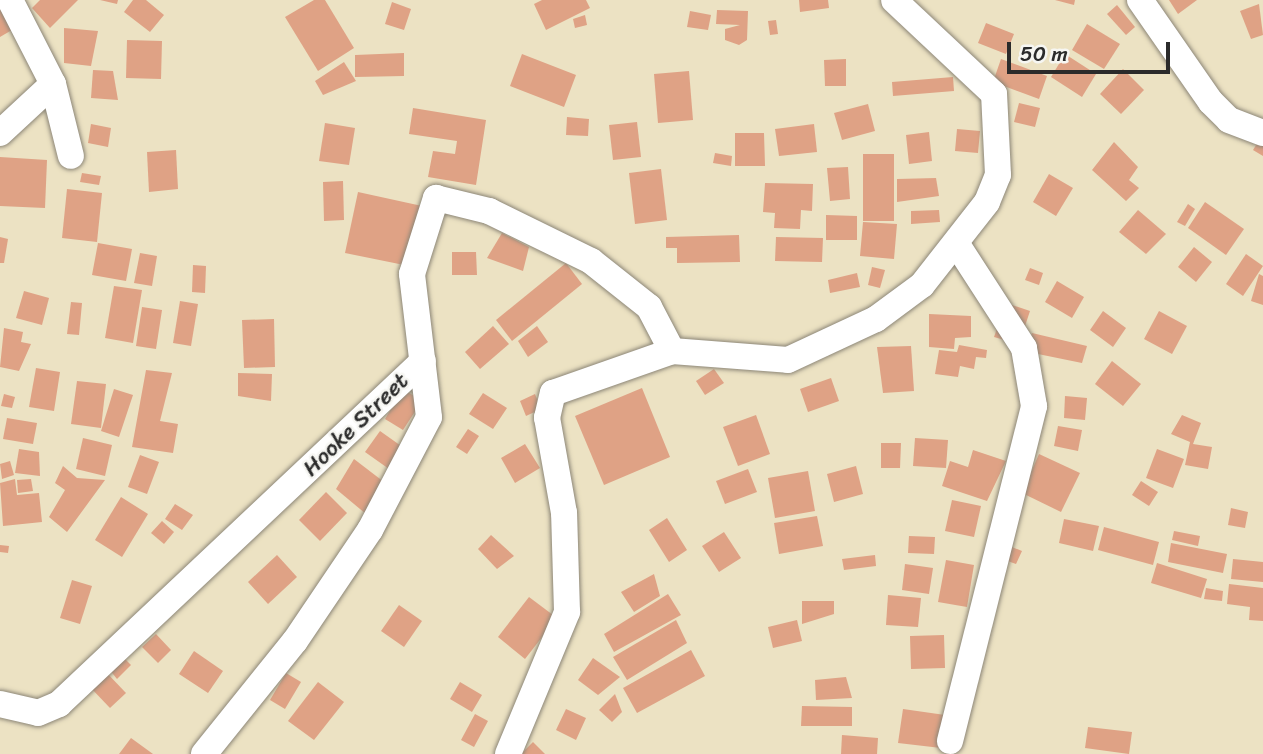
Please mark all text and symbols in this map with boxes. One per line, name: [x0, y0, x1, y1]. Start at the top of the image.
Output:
scale bar: [1011, 28, 1174, 72]
text: 50 m: [1020, 35, 1068, 73]
street label: Hooke Street: [298, 368, 414, 482]

